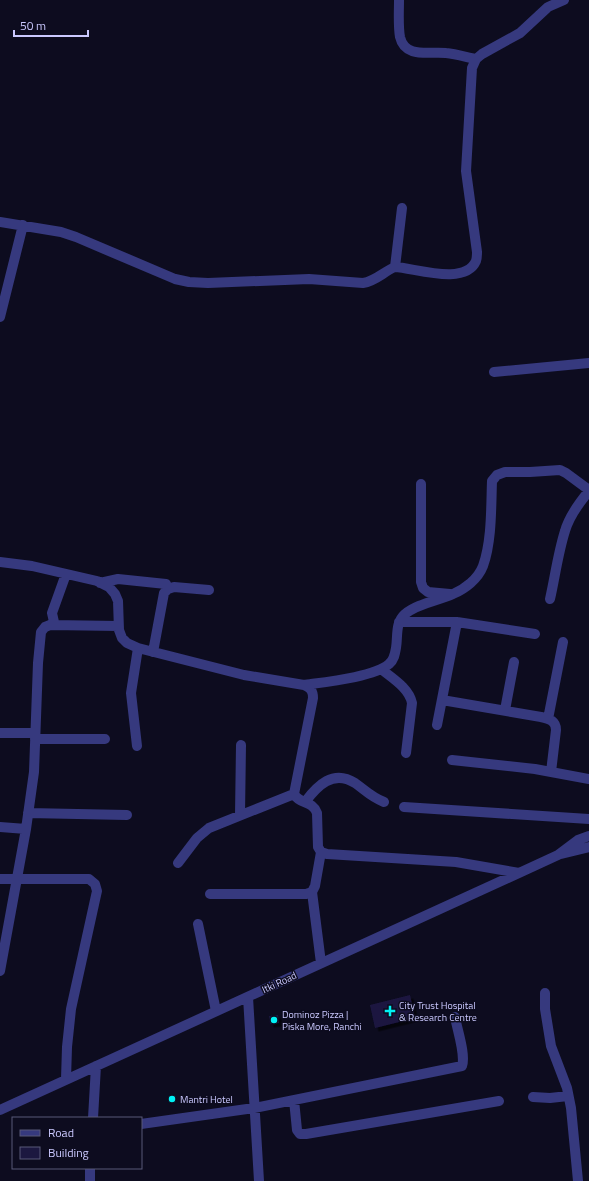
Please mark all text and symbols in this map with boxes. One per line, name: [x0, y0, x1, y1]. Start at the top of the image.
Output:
scale bar: [14, 12, 88, 38]
text: 50 m: [20, 16, 46, 35]
street label: Itki Road: [259, 968, 299, 997]
place label: City Trust Hospital & Research Centre: [399, 998, 477, 1025]
marker: City Trust Hospital & Research Centre: [384, 1005, 396, 1017]
place label: Dominoz Pizza | Piska More, Ranchi: [282, 1007, 362, 1034]
marker: Dominoz Pizza | Piska More, Ranchi: [269, 1015, 279, 1025]
place label: Mantri Hotel: [180, 1092, 233, 1107]
marker: Mantri Hotel: [167, 1094, 177, 1104]
legend: [12, 1117, 142, 1169]
text: Road: [48, 1123, 74, 1142]
text: Building: [48, 1143, 89, 1162]

